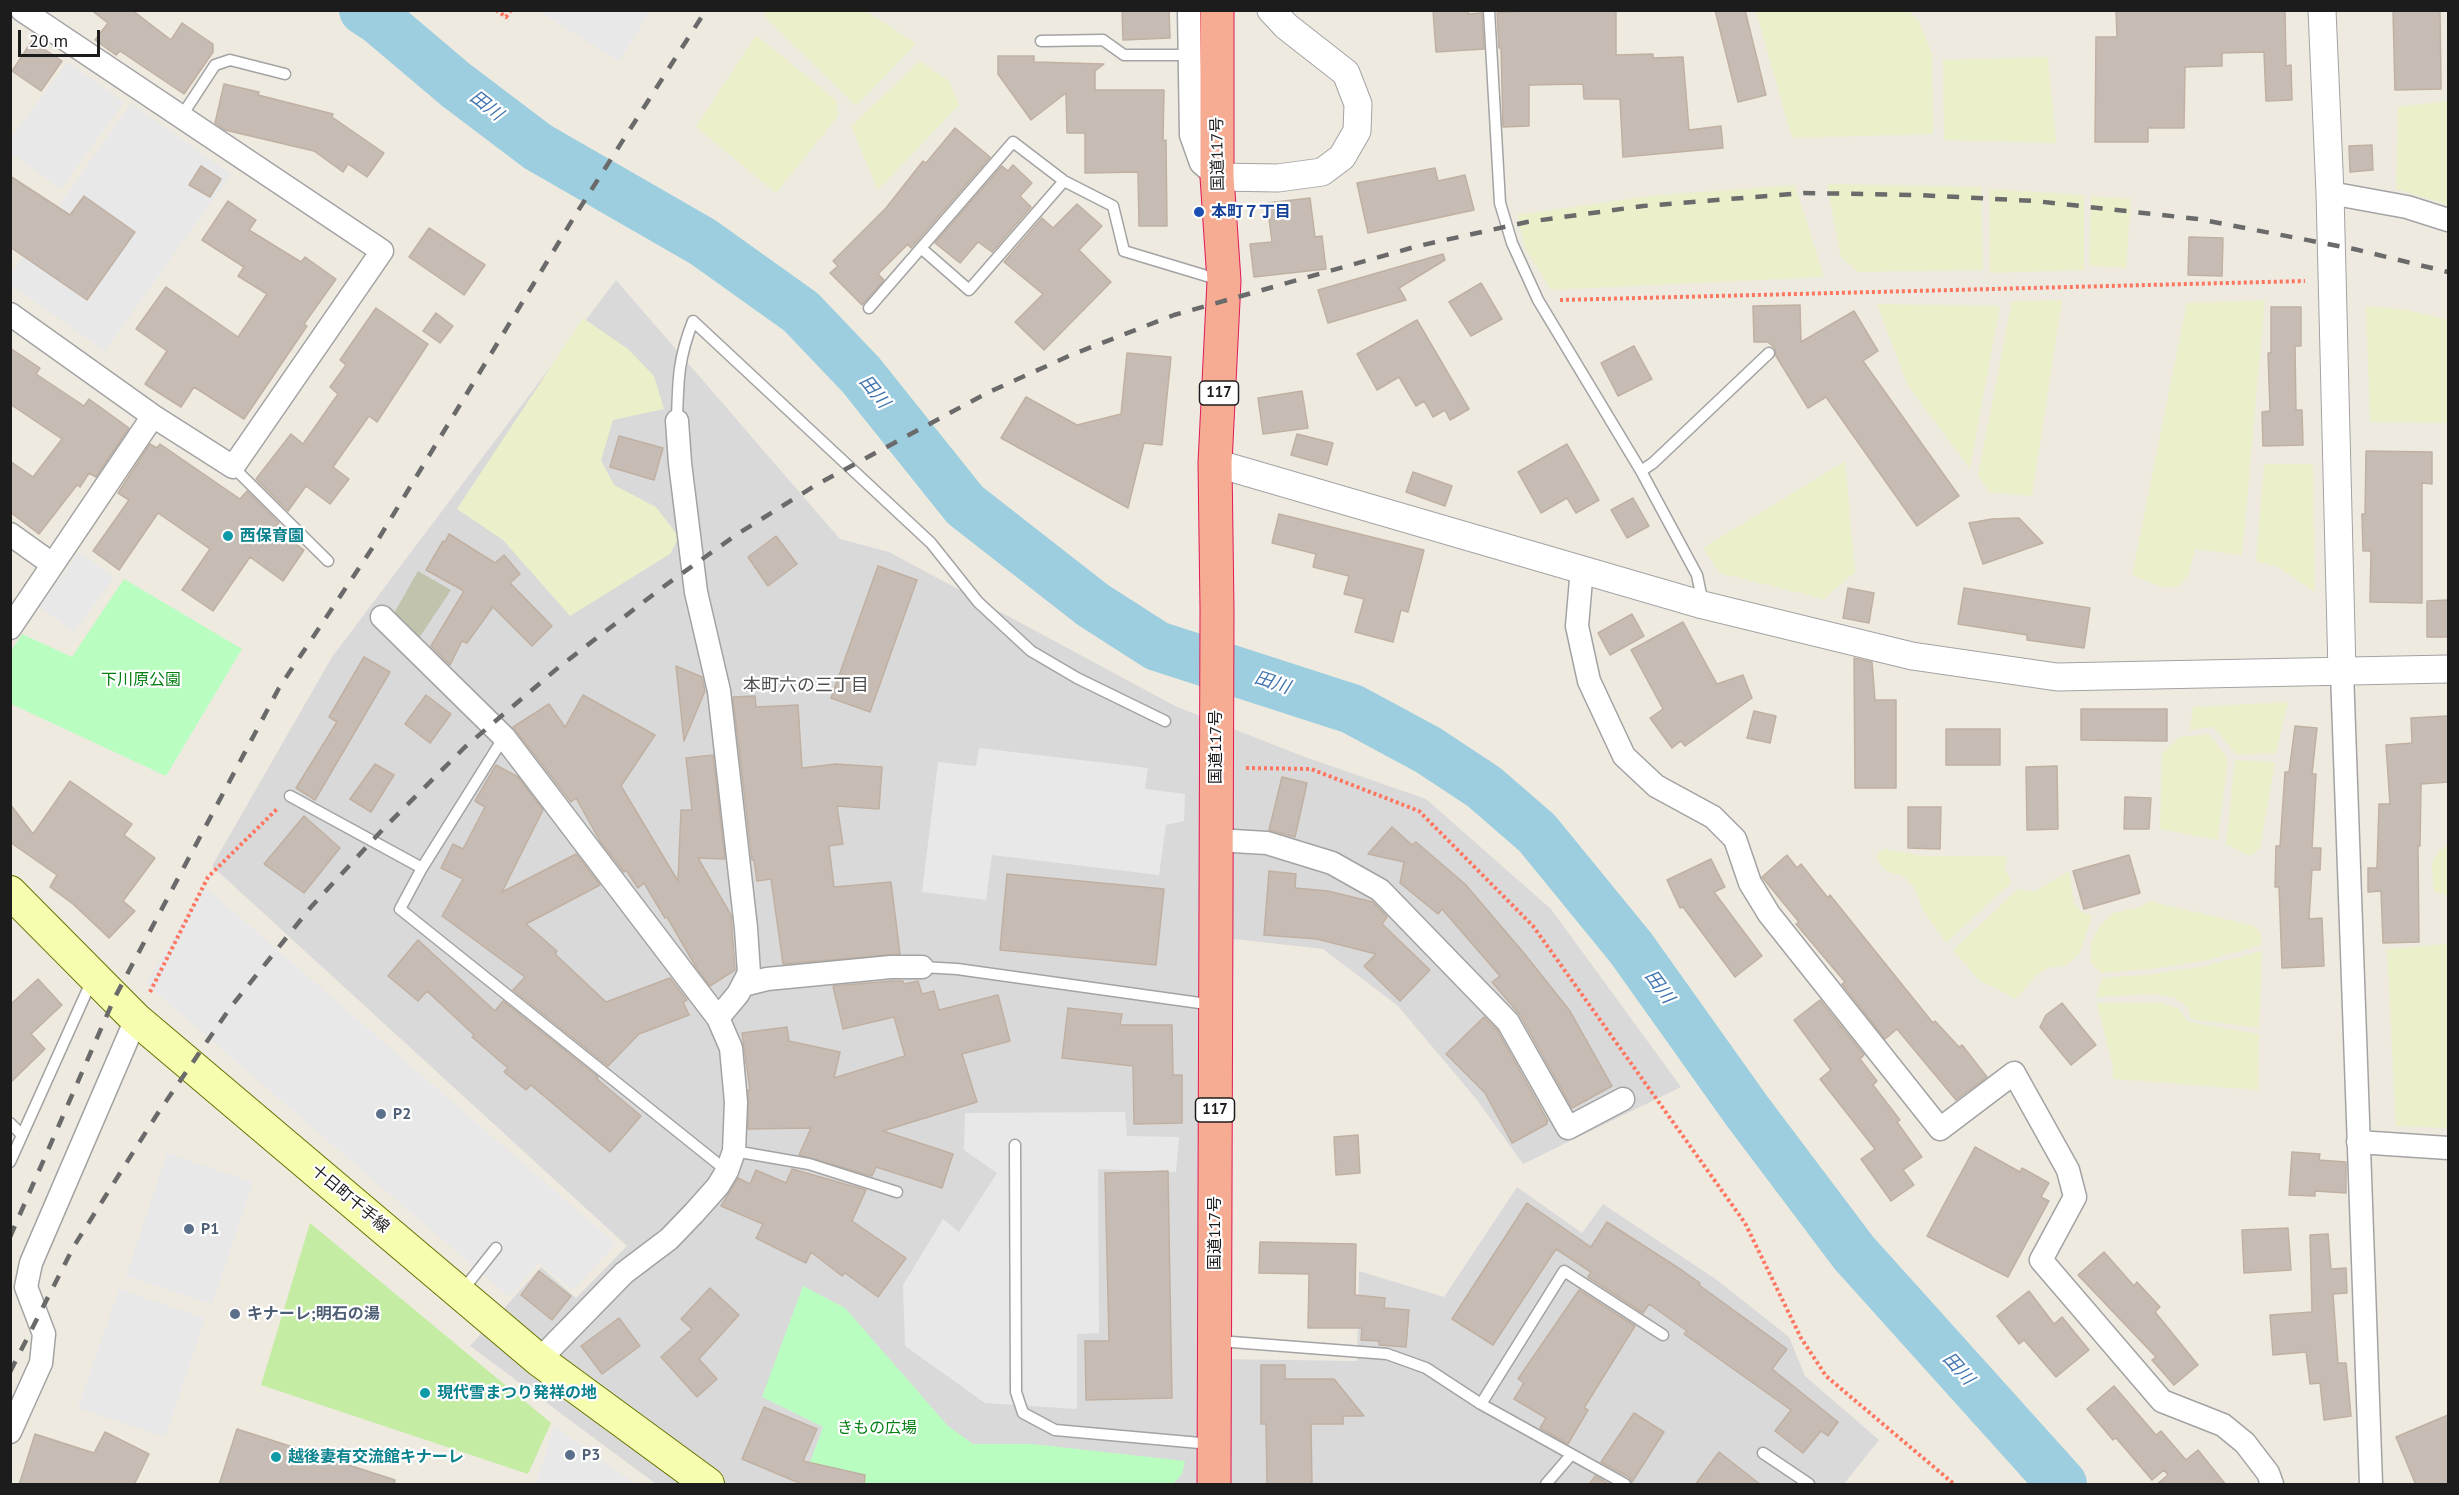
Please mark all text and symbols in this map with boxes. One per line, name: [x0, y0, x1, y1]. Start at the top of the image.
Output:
scale bar: [21, 18, 104, 56]
text: 20 m: [29, 29, 68, 52]
water label: 田川: [465, 86, 507, 126]
street label: 国道117号: [1208, 117, 1228, 191]
place label: 本町７丁目: [1211, 202, 1291, 222]
marker: 本町７丁目: [1192, 205, 1206, 219]
water label: 田川: [854, 371, 894, 413]
road number: 117: [1200, 381, 1238, 405]
place label: 西保育園: [240, 526, 304, 546]
marker: 西保育園: [221, 529, 235, 543]
water label: 田川: [1252, 667, 1292, 699]
park label: 下川原公園: [101, 670, 181, 690]
district label: 本町六の三丁目: [743, 675, 869, 697]
street label: 国道117号: [1206, 710, 1226, 784]
water label: 田川: [1640, 966, 1678, 1008]
road number: 117: [1196, 1098, 1234, 1122]
place label: P2: [393, 1104, 411, 1124]
marker: P2: [374, 1107, 388, 1121]
street label: 十日町千手線: [307, 1161, 393, 1237]
street label: 国道117号: [1205, 1196, 1225, 1270]
place label: P1: [201, 1219, 219, 1239]
marker: P1: [182, 1222, 196, 1236]
place label: キナーレ;明石の湯: [247, 1304, 380, 1324]
marker: キナーレ;明石の湯: [228, 1307, 242, 1321]
water label: 田川: [1938, 1348, 1978, 1390]
place label: 現代雪まつり発祥の地: [437, 1383, 597, 1403]
marker: 現代雪まつり発祥の地: [418, 1386, 432, 1400]
park label: きもの広場: [837, 1418, 917, 1438]
place label: P3: [582, 1445, 600, 1465]
place label: 越後妻有交流館キナーレ: [288, 1447, 464, 1467]
marker: P3: [563, 1448, 577, 1462]
marker: 越後妻有交流館キナーレ: [269, 1450, 283, 1464]

